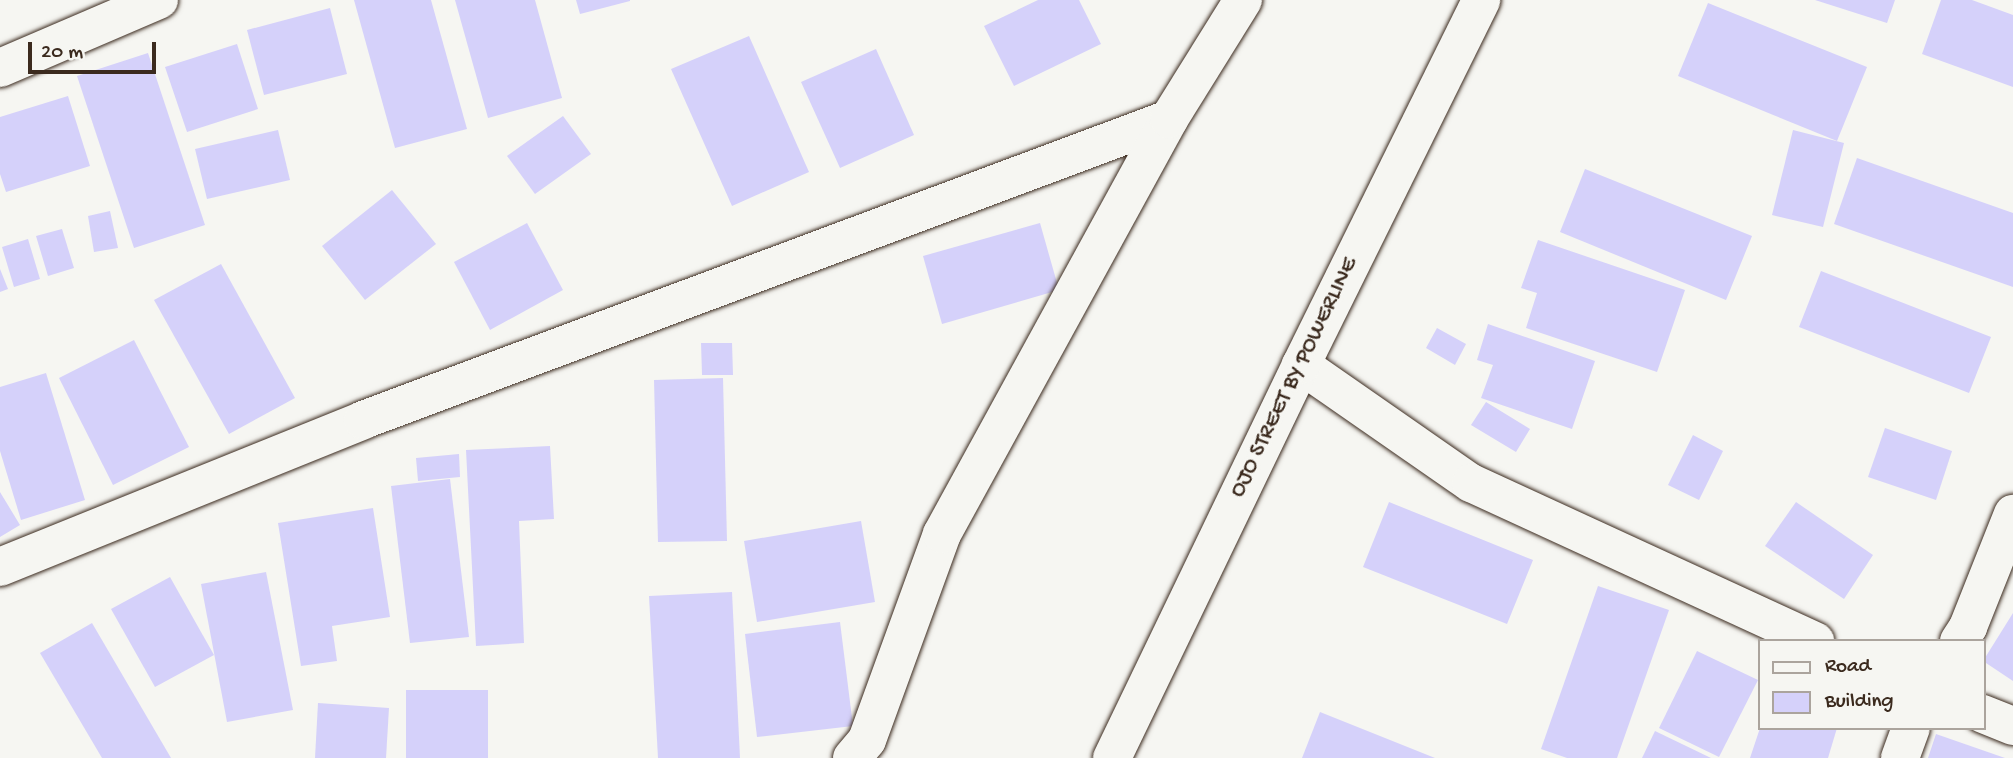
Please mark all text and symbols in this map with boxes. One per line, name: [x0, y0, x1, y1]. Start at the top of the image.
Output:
scale bar: [32, 28, 159, 72]
text: 20 m: [41, 41, 83, 66]
street label: OJO STREET BY POWERLINE: [1225, 254, 1365, 502]
legend: [1758, 639, 1985, 730]
text: Road: [1825, 655, 1871, 680]
text: Building: [1825, 690, 1894, 715]

